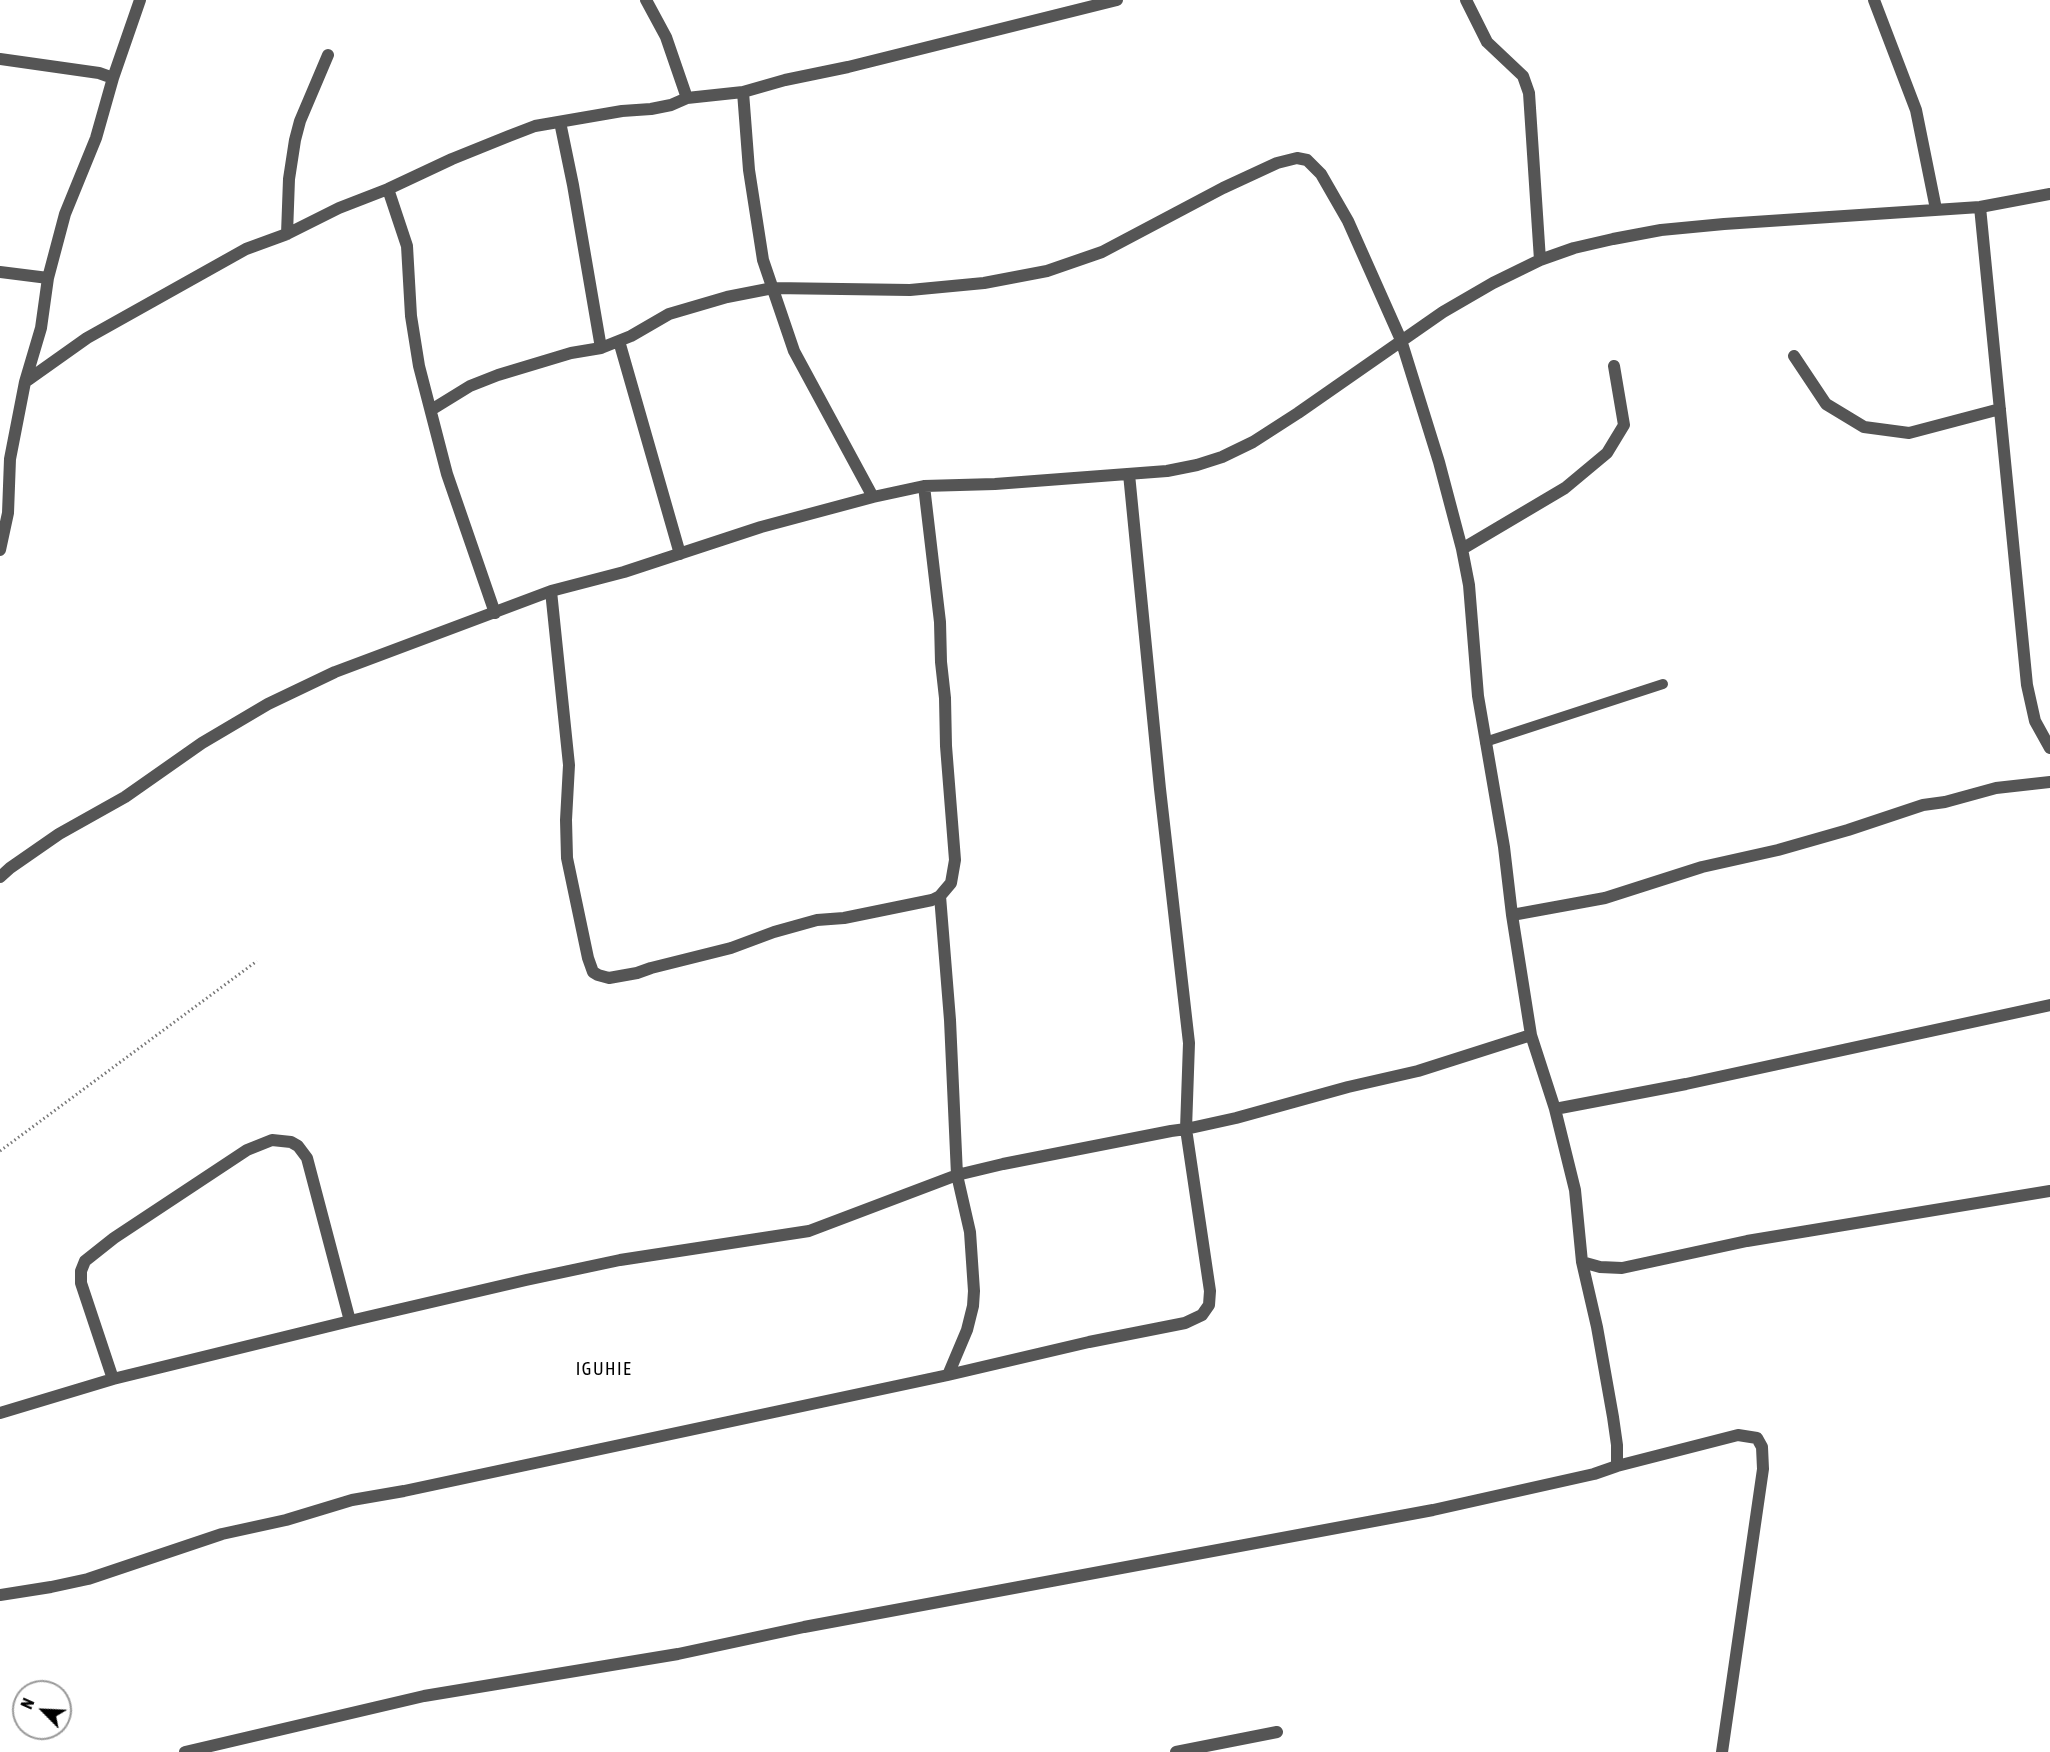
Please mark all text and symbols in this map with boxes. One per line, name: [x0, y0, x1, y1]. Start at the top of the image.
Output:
district label: IGUHIE: [576, 1358, 632, 1380]
north arrow: [12, 1680, 72, 1740]
text: N: [17, 1696, 38, 1711]

